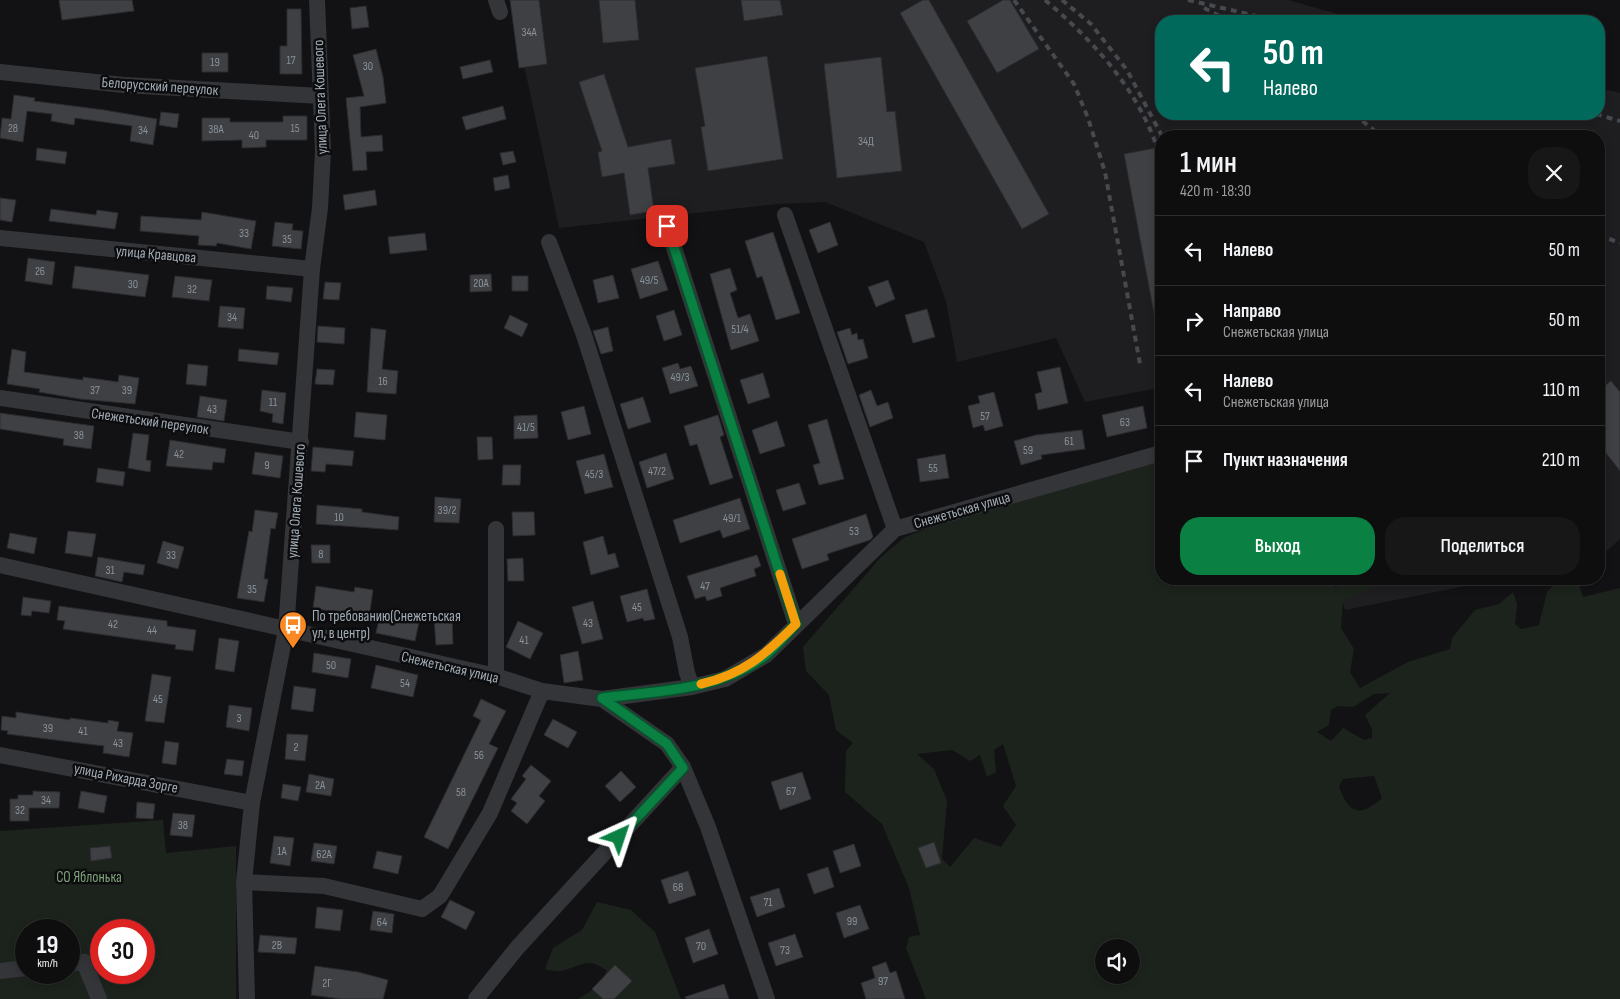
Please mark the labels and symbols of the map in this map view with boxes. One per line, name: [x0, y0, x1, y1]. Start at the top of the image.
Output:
house number: 34А: [521, 25, 537, 40]
street label: улица Олега Кошевого: [309, 39, 332, 155]
house number: 17: [287, 53, 296, 68]
house number: 19: [210, 55, 220, 70]
house number: 30: [363, 59, 373, 74]
street label: Белорусский переулок: [101, 73, 219, 100]
house number: 28: [8, 121, 18, 136]
house number: 15: [290, 121, 300, 136]
house number: 38А: [208, 122, 225, 137]
house number: 34: [138, 123, 148, 138]
house number: 40: [249, 128, 259, 143]
house number: 34Д: [858, 134, 874, 149]
pin: [646, 205, 688, 247]
house number: 33: [239, 226, 249, 241]
house number: 35: [282, 232, 292, 247]
street label: улица Кравцова: [115, 242, 197, 267]
house number: 26: [35, 264, 45, 279]
house number: 49/5: [640, 273, 659, 288]
house number: 20А: [473, 276, 490, 291]
house number: 30: [128, 277, 138, 292]
house number: 32: [187, 282, 197, 297]
house number: 34: [227, 310, 237, 325]
house number: 51/4: [731, 322, 749, 337]
house number: 49/3: [671, 370, 689, 385]
house number: 16: [378, 374, 388, 389]
house number: 37: [90, 383, 100, 398]
house number: 39: [122, 383, 132, 398]
house number: 11: [269, 395, 278, 410]
house number: 43: [207, 402, 217, 417]
street label: Снежетьский переулок: [90, 404, 210, 439]
house number: 57: [980, 409, 990, 424]
house number: 63: [1120, 415, 1130, 430]
house number: 41/5: [517, 420, 535, 435]
house number: 38: [74, 428, 84, 443]
house number: 61: [1064, 434, 1075, 449]
street label: улица Олега Кошевого: [283, 443, 310, 559]
house number: 59: [1023, 443, 1033, 458]
house number: 42: [174, 447, 184, 462]
house number: 9: [264, 458, 270, 473]
house number: 55: [928, 461, 938, 476]
house number: 47/2: [648, 464, 666, 479]
house number: 45/3: [585, 467, 603, 482]
street label: Снежетьская улица: [912, 488, 1013, 533]
house number: 39/2: [438, 503, 456, 518]
house number: 10: [334, 510, 344, 525]
house number: 49/1: [723, 511, 742, 526]
house number: 53: [849, 524, 859, 539]
house number: 8: [318, 547, 324, 562]
house number: 33: [166, 548, 176, 563]
house number: 31: [105, 563, 115, 578]
house number: 47: [700, 579, 710, 594]
house number: 35: [247, 582, 257, 597]
house number: 45: [632, 600, 642, 615]
place label: По требованию(Снежетьская ул, в центр): [312, 607, 461, 643]
bus stop icon: По требованию(Снежетьская ул, в центр): [278, 610, 308, 649]
house number: 43: [583, 616, 593, 631]
house number: 42: [108, 617, 118, 632]
house number: 44: [147, 623, 157, 638]
house number: 41: [519, 633, 529, 648]
street label: Снежетьская улица: [399, 647, 501, 688]
house number: 50: [326, 658, 336, 673]
house number: 54: [400, 676, 410, 691]
house number: 45: [153, 692, 163, 707]
house number: 3: [236, 711, 242, 726]
house number: 39: [43, 721, 53, 736]
house number: 41: [78, 724, 88, 739]
house number: 43: [113, 736, 123, 751]
house number: 2: [294, 740, 299, 755]
house number: 56: [474, 748, 484, 763]
street label: улица Рихарда Зорге: [72, 759, 180, 798]
house number: 2А: [315, 778, 326, 793]
house number: 67: [786, 784, 796, 799]
house number: 58: [456, 785, 466, 800]
house number: 34: [41, 793, 51, 808]
house number: 32: [15, 803, 25, 818]
position arrow: [592, 810, 644, 862]
house number: 38: [178, 818, 188, 833]
house number: 1А: [277, 844, 288, 859]
house number: 62А: [316, 847, 333, 862]
park label: СО Яблонька: [56, 868, 122, 887]
house number: 68: [673, 880, 683, 895]
house number: 71: [763, 895, 773, 910]
house number: 99: [847, 914, 857, 929]
house number: 64: [377, 915, 387, 930]
speed limit sign: 30: [90, 919, 155, 984]
house number: 2В: [272, 938, 282, 953]
house number: 70: [696, 939, 706, 954]
house number: 73: [780, 943, 790, 958]
house number: 97: [878, 974, 888, 989]
house number: 2Г: [322, 976, 332, 991]

